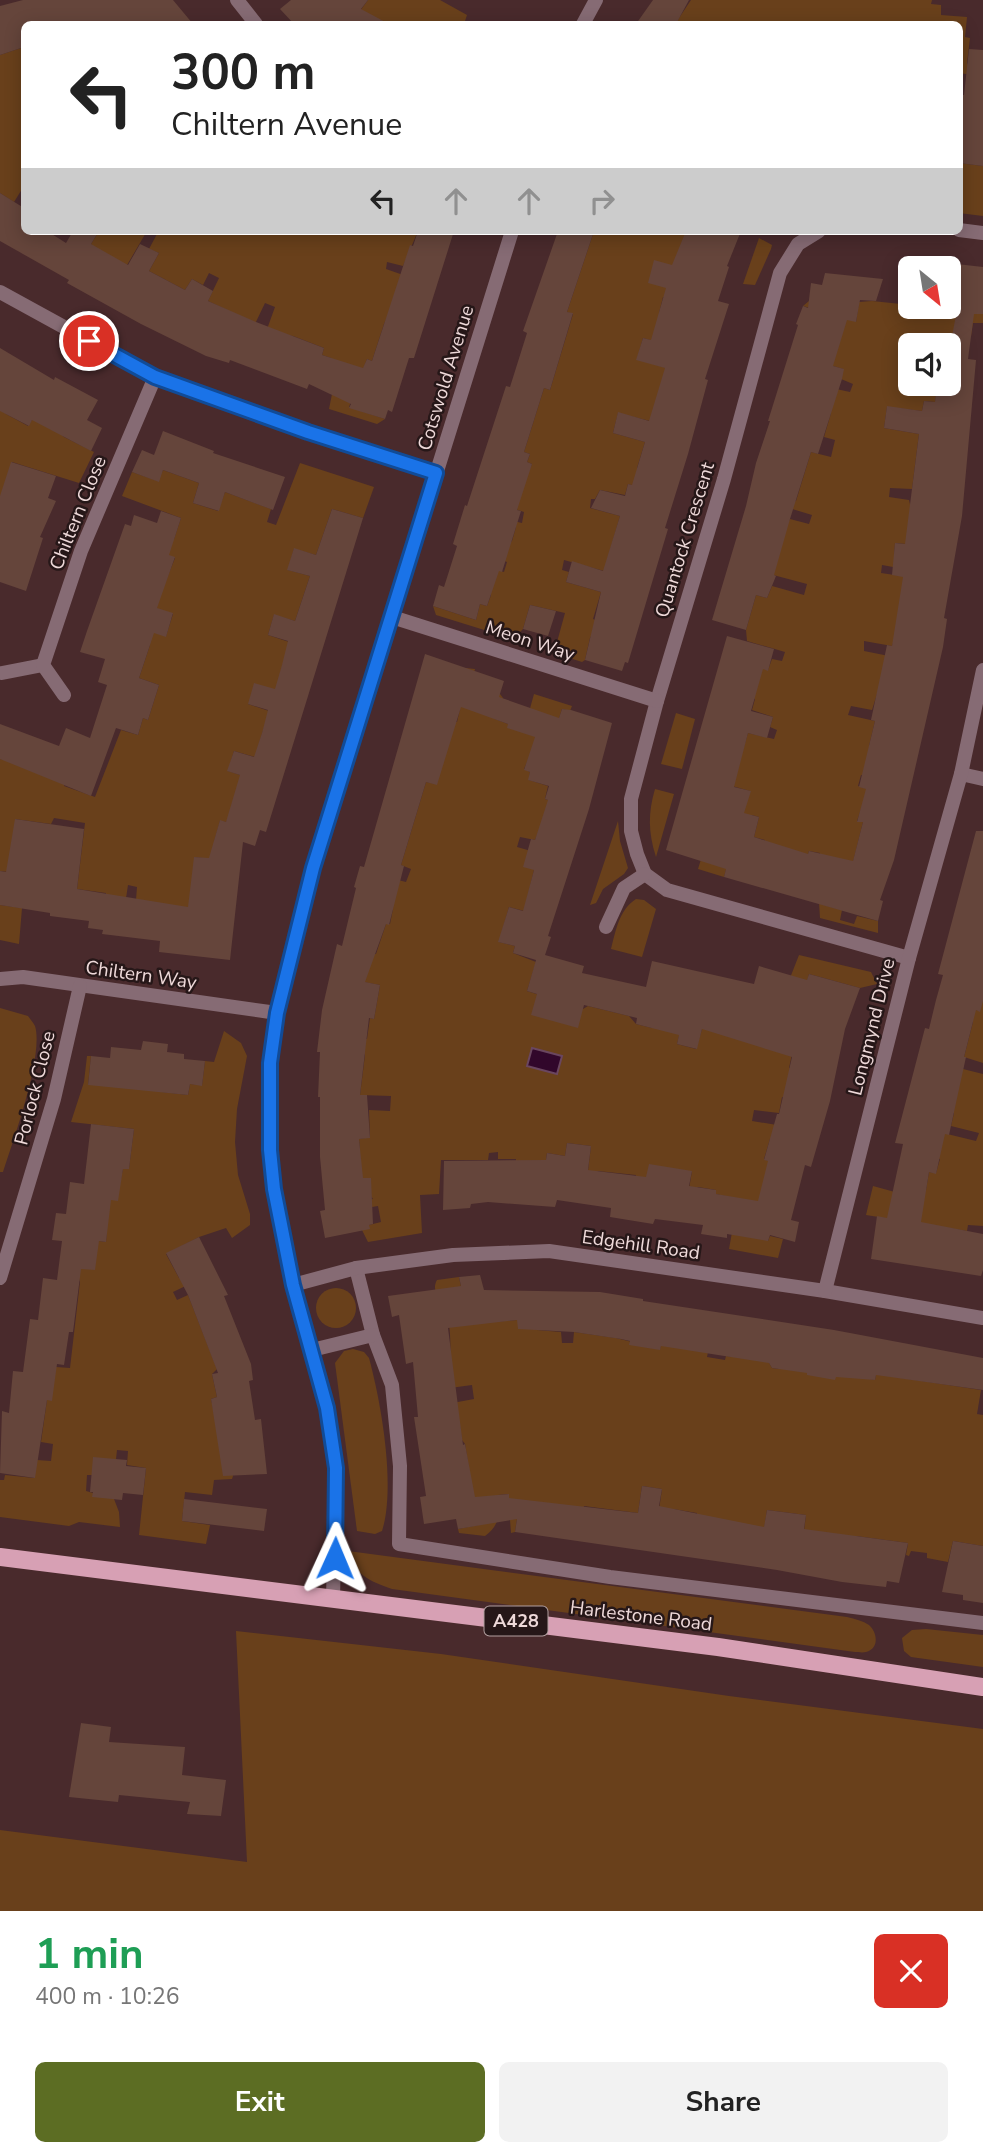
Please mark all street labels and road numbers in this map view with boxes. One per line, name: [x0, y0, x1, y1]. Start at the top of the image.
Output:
street label: Cotswold Avenue: [412, 302, 480, 454]
street label: Chiltern Close: [43, 452, 113, 574]
street label: Quantock Crescent: [649, 459, 721, 621]
street label: Meon Way: [482, 614, 578, 668]
street label: Chiltern Way: [84, 954, 199, 996]
street label: Longmynd Drive: [842, 956, 902, 1098]
street label: Porlock Close: [8, 1028, 62, 1148]
street label: Edgehill Road: [580, 1224, 702, 1266]
street label: Harlestone Road: [568, 1594, 714, 1638]
road number: A428: [484, 1606, 548, 1636]

